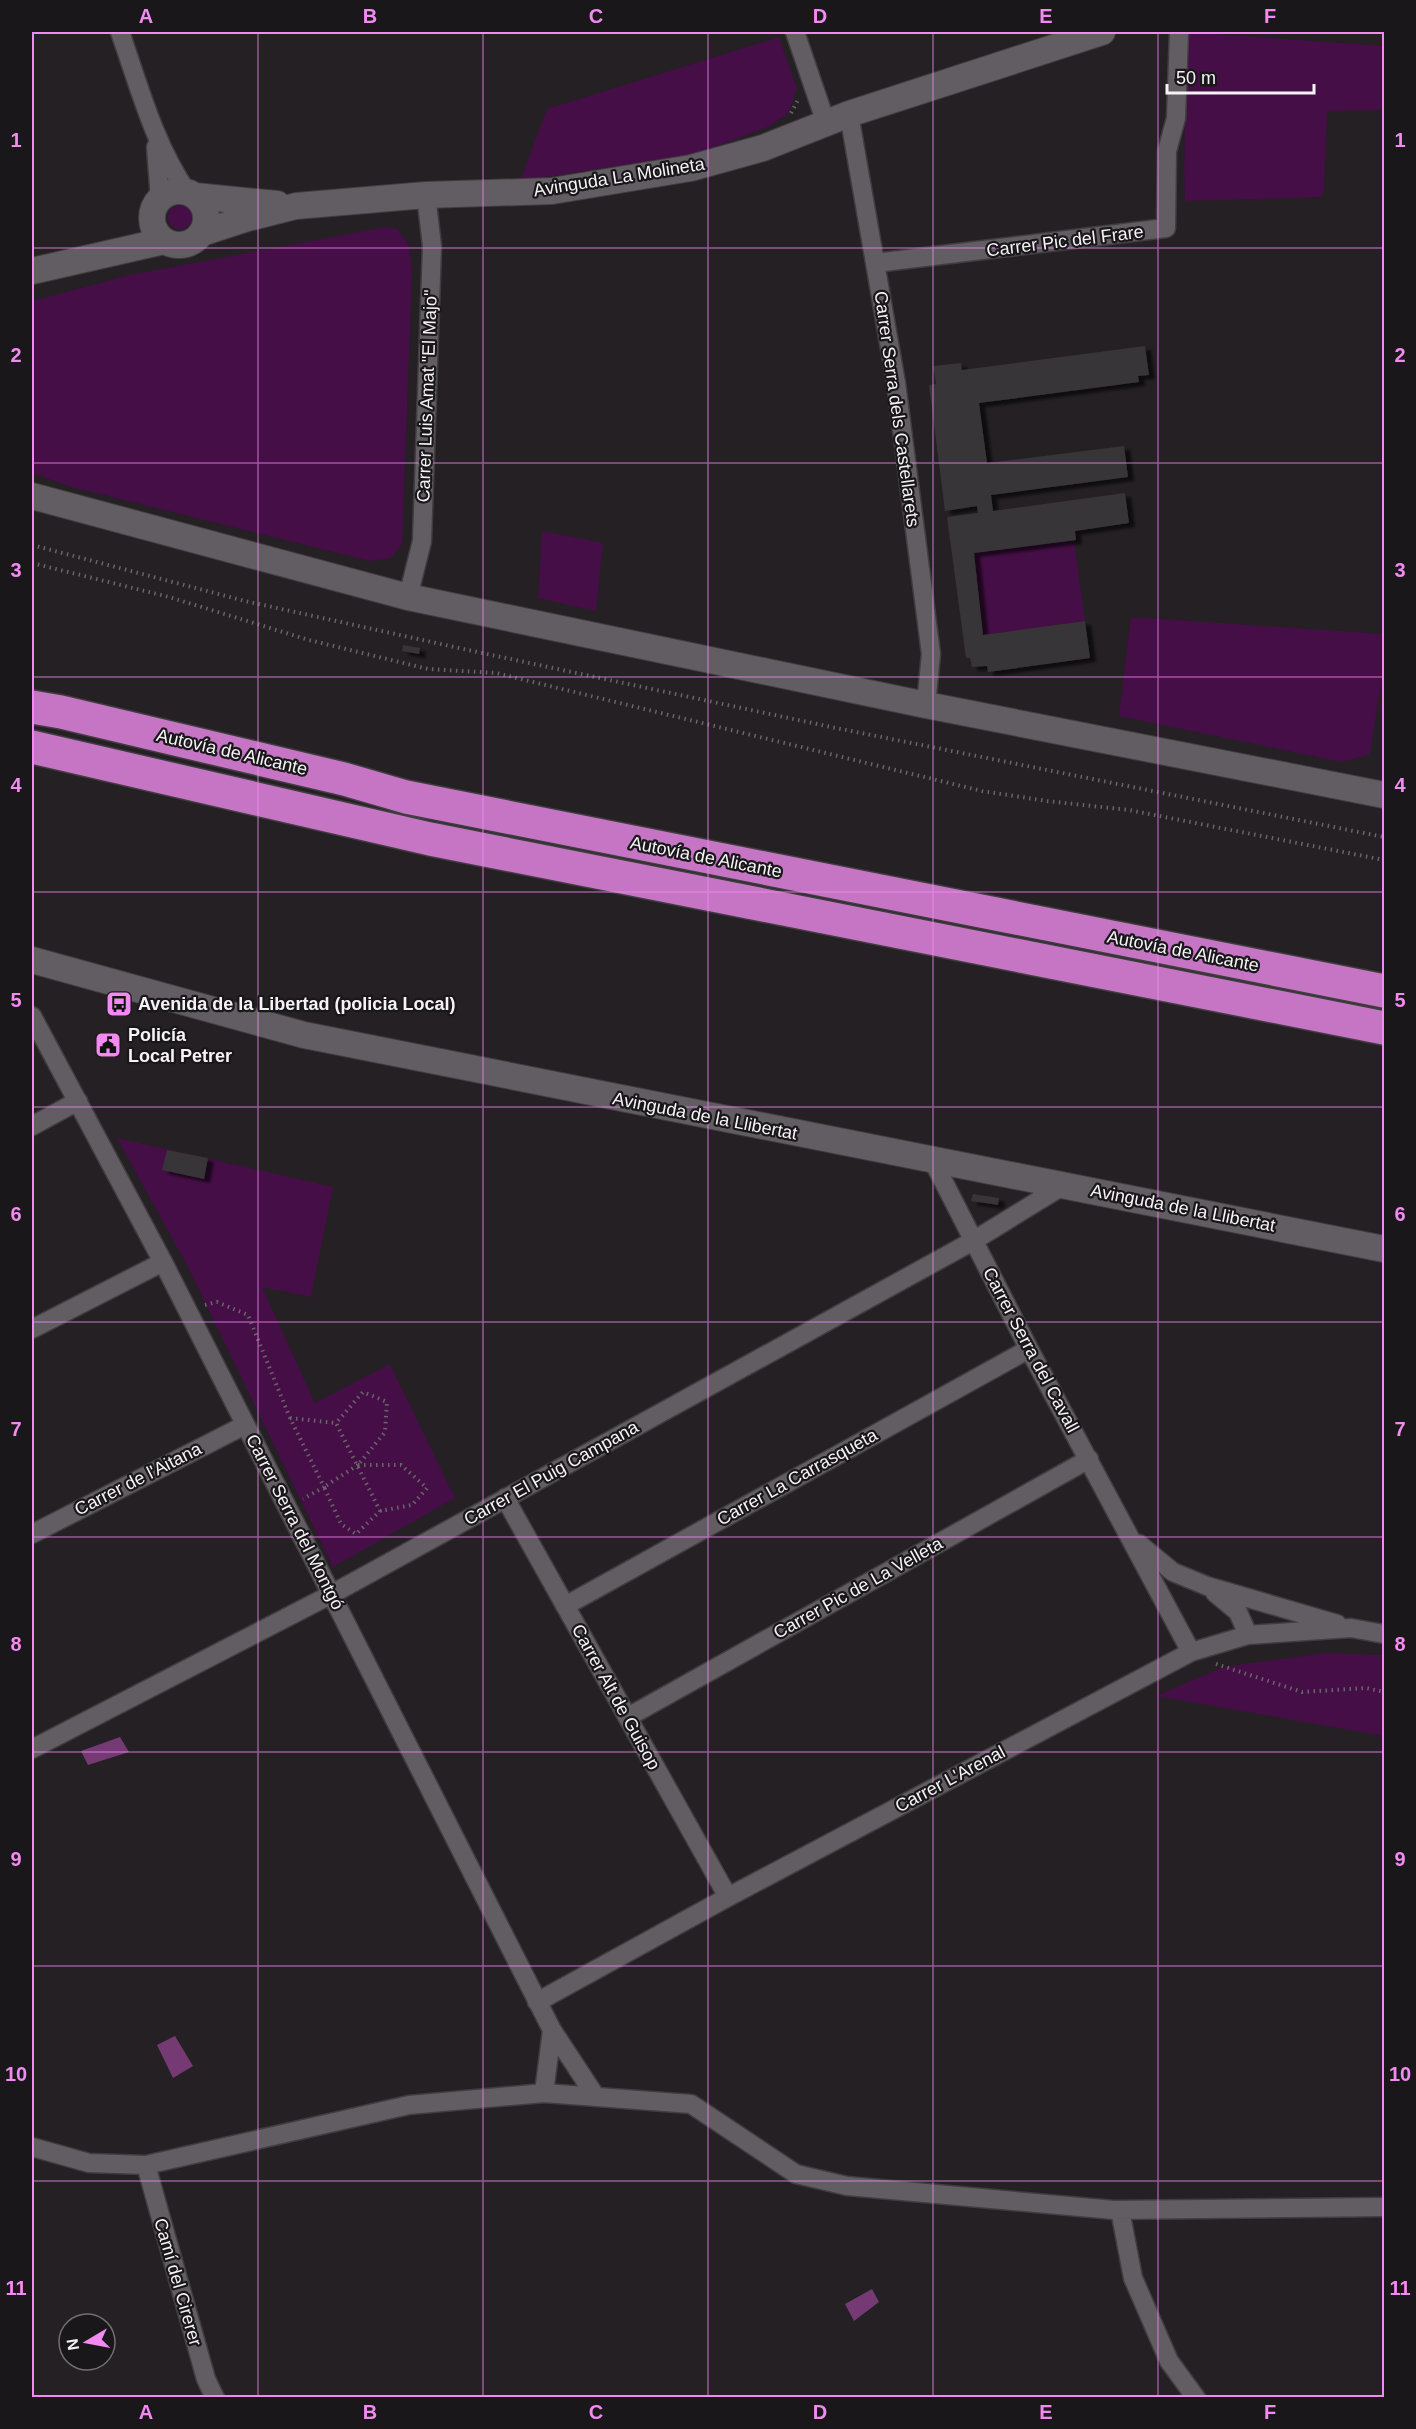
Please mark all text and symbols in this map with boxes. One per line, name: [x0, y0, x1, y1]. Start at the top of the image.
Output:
text: A: [139, 5, 153, 27]
text: B: [363, 5, 377, 27]
text: C: [589, 5, 603, 27]
text: D: [813, 5, 827, 27]
text: E: [1039, 5, 1053, 27]
text: F: [1264, 5, 1276, 27]
scale bar: [1167, 57, 1314, 95]
text: 50 m: [1176, 68, 1216, 88]
text: 1: [10, 129, 22, 151]
text: 1: [1394, 129, 1406, 151]
street label: Avinguda La Molineta: [532, 153, 707, 200]
street label: Carrer Pic del Frare: [985, 221, 1145, 261]
street label: Carrer Luis Amat "El Majo": [413, 289, 441, 503]
street label: Carrer Serra dels Castellarets: [871, 290, 923, 528]
text: 2: [10, 344, 22, 366]
text: 2: [1394, 344, 1406, 366]
text: 3: [10, 559, 22, 581]
text: 3: [1394, 559, 1406, 581]
street label: Autovía de Alicante: [155, 725, 309, 779]
text: 4: [10, 774, 22, 796]
text: 4: [1394, 774, 1406, 796]
street label: Autovía de Alicante: [628, 832, 784, 882]
street label: Autovía de Alicante: [1105, 926, 1261, 976]
text: 5: [10, 989, 22, 1011]
bus stop icon: Avenida de la Libertad (policia Local): [104, 989, 134, 1019]
text: 5: [1394, 989, 1406, 1011]
place label: Avenida de la Libertad (policia Local): [138, 994, 455, 1014]
place label: Policía Local Petrer: [128, 1025, 232, 1066]
public building icon: Policía Local Petrer: [93, 1030, 123, 1060]
street label: Avinguda de la Llibertat: [611, 1088, 799, 1144]
street label: Avinguda de la Llibertat: [1089, 1180, 1277, 1236]
text: 6: [10, 1203, 22, 1225]
text: 6: [1394, 1203, 1406, 1225]
street label: Carrer Serra del Cavall: [979, 1264, 1083, 1436]
street label: Carrer El Puig Campana: [460, 1416, 642, 1529]
text: 7: [10, 1418, 22, 1440]
text: 7: [1394, 1418, 1406, 1440]
street label: Carrer La Carrasqueta: [713, 1424, 881, 1529]
street label: Carrer Serra del Montgó: [242, 1431, 348, 1613]
street label: Carrer de l'Aitana: [71, 1438, 206, 1520]
street label: Carrer Pic de La Velleta: [770, 1533, 947, 1643]
street label: Carrer Alt de Guisop: [568, 1621, 664, 1773]
text: 8: [10, 1633, 22, 1655]
text: 8: [1394, 1633, 1406, 1655]
street label: Carrer L'Arenal: [892, 1742, 1008, 1816]
text: 9: [10, 1848, 22, 1870]
text: 9: [1394, 1848, 1406, 1870]
text: 10: [5, 2063, 27, 2085]
text: 10: [1389, 2063, 1411, 2085]
street label: Camí del Cirerer: [150, 2216, 206, 2348]
text: 11: [5, 2277, 27, 2299]
text: 11: [1389, 2277, 1411, 2299]
north arrow: [57, 2312, 117, 2372]
text: N: [63, 2337, 82, 2352]
text: A: [139, 2401, 153, 2423]
text: B: [363, 2401, 377, 2423]
text: C: [589, 2401, 603, 2423]
text: D: [813, 2401, 827, 2423]
text: E: [1039, 2401, 1053, 2423]
text: F: [1264, 2401, 1276, 2423]

